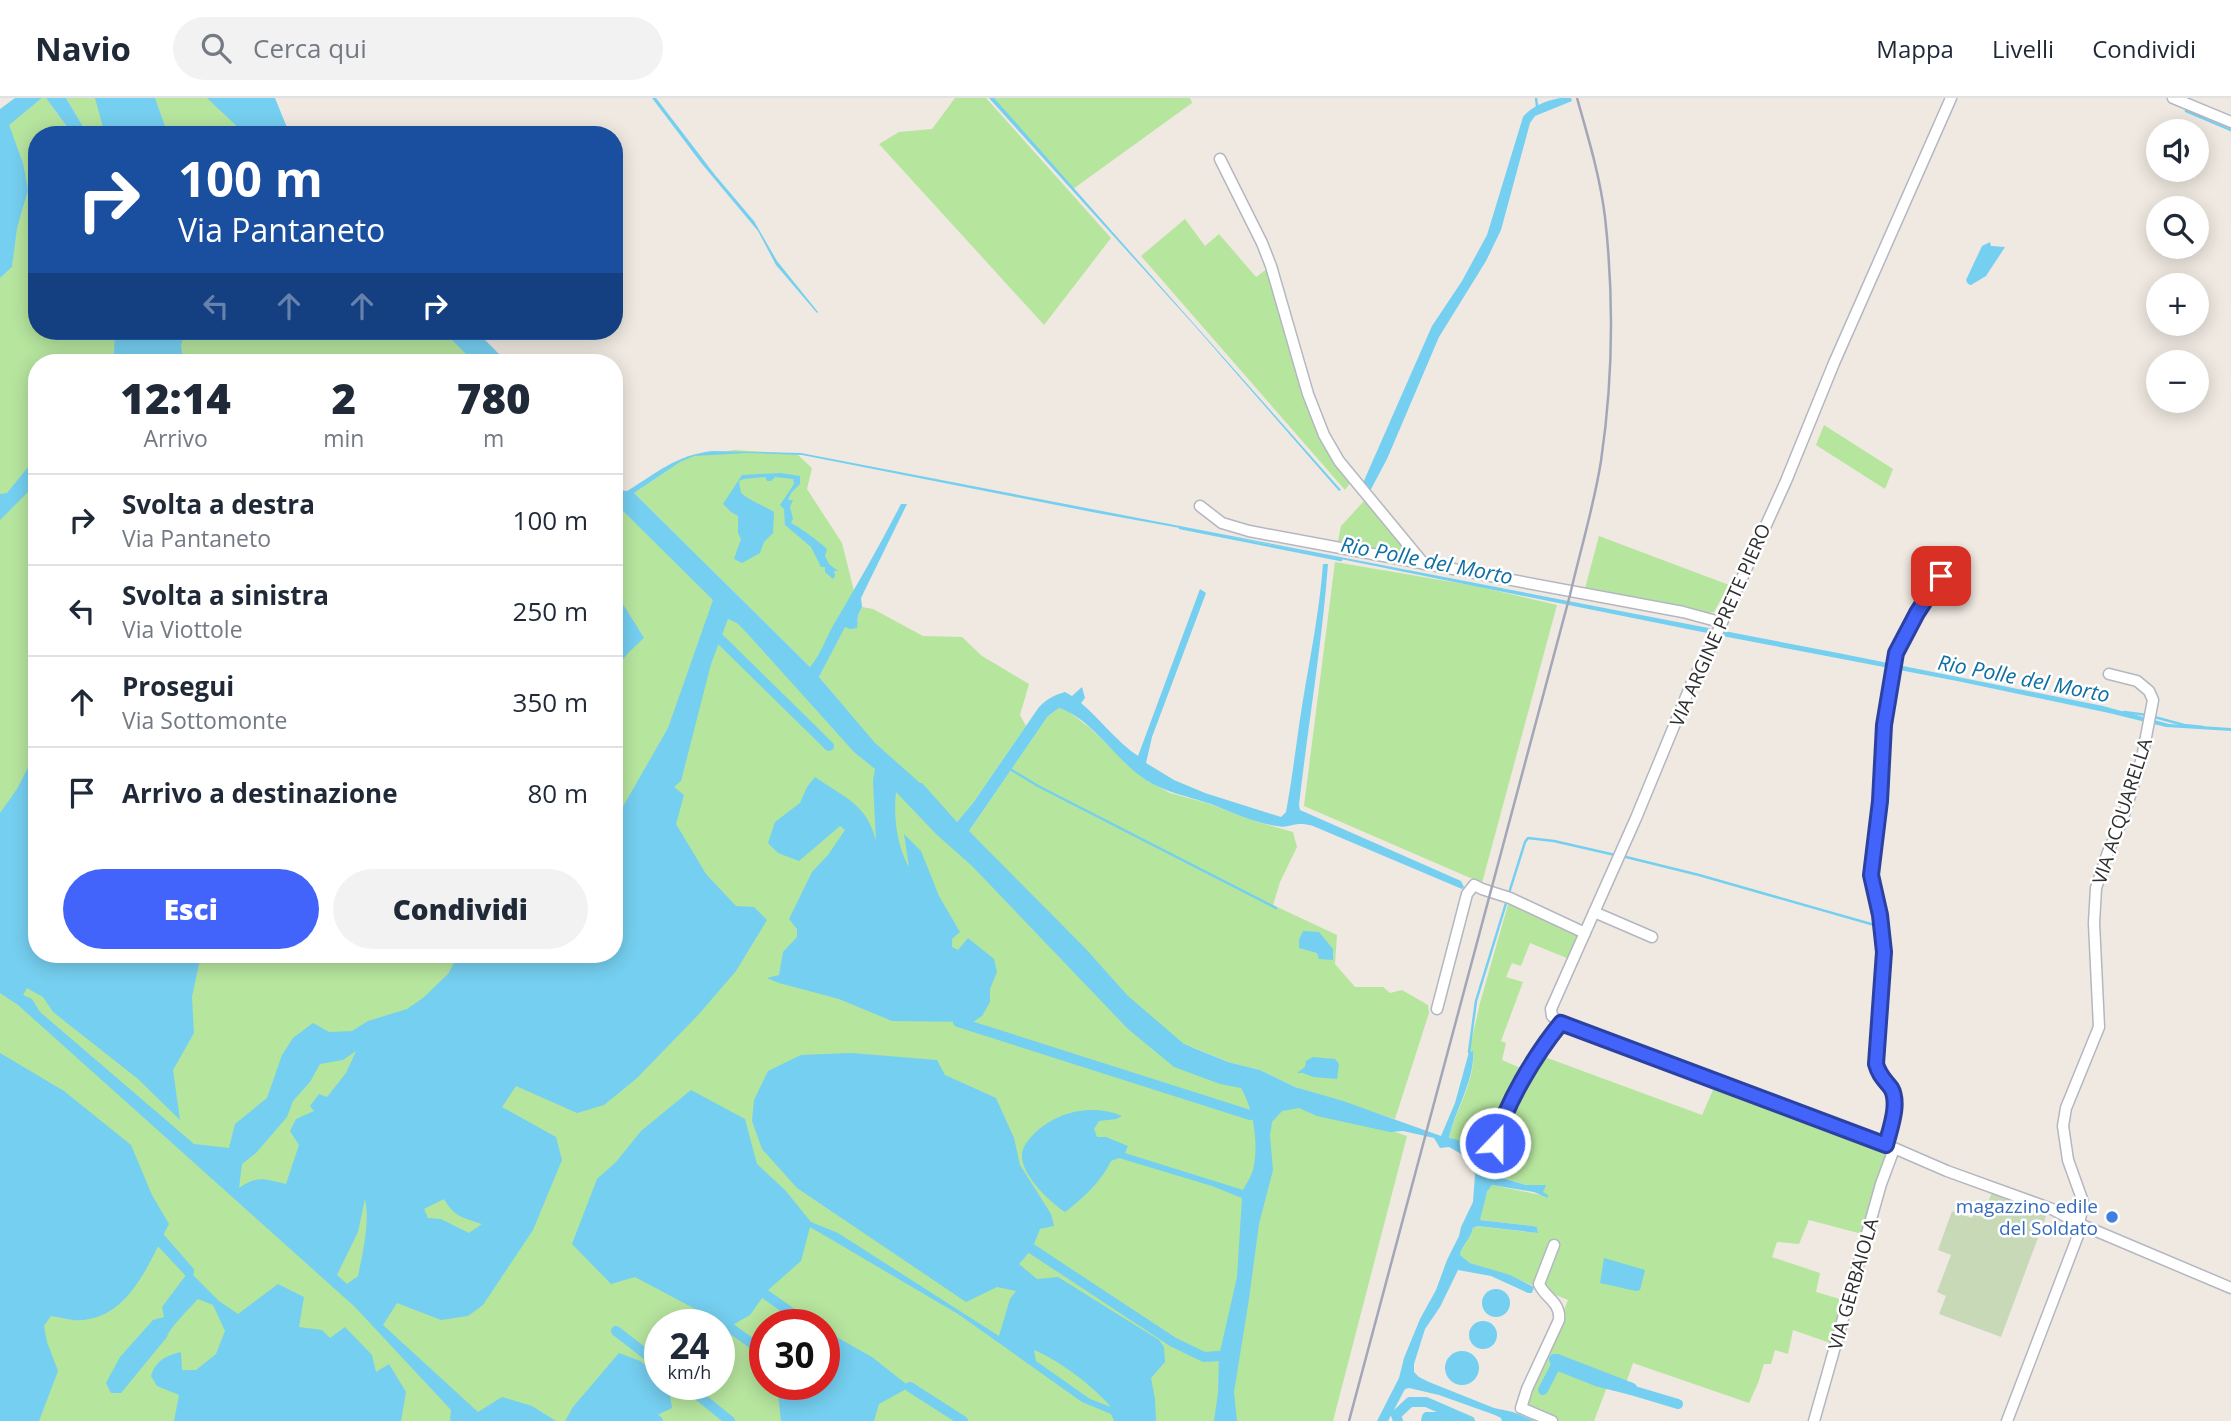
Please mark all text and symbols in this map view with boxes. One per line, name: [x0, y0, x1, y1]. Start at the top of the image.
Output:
search box: [173, 17, 663, 80]
text: Navio: [35, 26, 131, 71]
icon: search: [197, 29, 235, 67]
text: Cerca qui: [253, 30, 367, 66]
text: Mappa: [1876, 32, 1954, 65]
text: Livelli: [1992, 32, 2054, 65]
text: Condividi: [2092, 32, 2196, 65]
map controls: [2146, 119, 2209, 413]
button: sound: [2146, 119, 2209, 182]
text: 100 m: [178, 145, 323, 211]
icon: right: [63, 154, 154, 245]
button: search: [2146, 196, 2209, 259]
text: Via Pantaneto: [178, 208, 385, 251]
button: +: [2146, 273, 2209, 336]
icon: left: [197, 287, 235, 325]
icon: ahead: [270, 287, 308, 325]
icon: ahead: [343, 287, 381, 325]
icon: right: [416, 287, 454, 325]
button: −: [2146, 350, 2209, 413]
text: 12:14: [120, 369, 231, 426]
text: 2: [332, 369, 356, 426]
text: 780: [457, 369, 531, 426]
text: Arrivo: [143, 422, 208, 454]
text: min: [323, 422, 364, 454]
text: m: [483, 422, 504, 454]
text: Svolta a destra: [122, 486, 315, 522]
icon: right: [63, 501, 101, 539]
text: 100 m: [513, 502, 588, 538]
street label: VIA ARGINE PRETE PIERO: [1663, 519, 1777, 731]
text: Via Pantaneto: [122, 522, 271, 554]
water label: Rio Polle del Morto: [1339, 530, 1515, 590]
pin: [1911, 546, 1971, 606]
icon: arrive: [1922, 557, 1960, 595]
text: Svolta a sinistra: [122, 577, 329, 613]
icon: left: [63, 592, 101, 630]
text: 250 m: [513, 593, 588, 629]
text: Via Viottole: [122, 613, 243, 645]
water label: Rio Polle del Morto: [1936, 648, 2112, 708]
text: Prosegui: [122, 668, 234, 704]
icon: ahead: [63, 683, 101, 721]
text: 350 m: [513, 684, 588, 720]
text: Via Sottomonte: [122, 704, 287, 736]
street label: VIA ACQUARELLA: [2086, 735, 2158, 887]
icon: arrive: [63, 774, 101, 812]
text: Arrivo a destinazione: [122, 775, 398, 811]
text: 80 m: [527, 775, 588, 811]
button: Esci: [63, 869, 319, 949]
button: Condividi: [333, 869, 588, 949]
position arrow: [1458, 1106, 1532, 1180]
place label: magazzino edile del Soldato: [1956, 1193, 2098, 1241]
marker: magazzino edile del Soldato: [2104, 1209, 2120, 1225]
street label: VIA GERBAIOLA: [1822, 1215, 1884, 1353]
speed limit sign: 30: [749, 1309, 840, 1400]
text: 24: [669, 1322, 710, 1369]
text: km/h: [668, 1360, 711, 1384]

